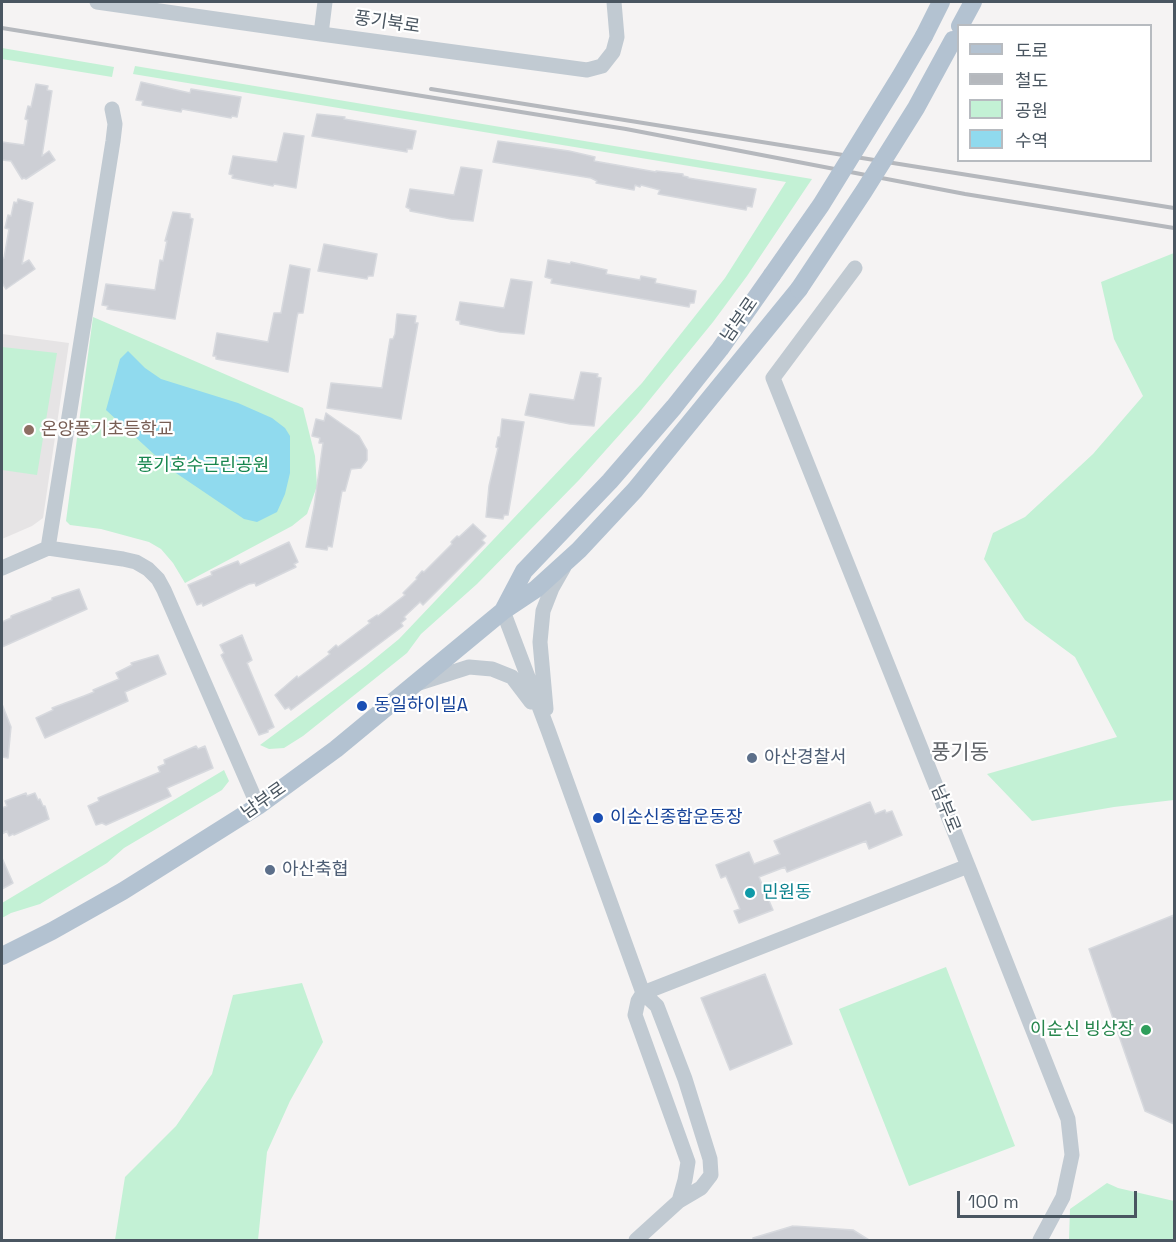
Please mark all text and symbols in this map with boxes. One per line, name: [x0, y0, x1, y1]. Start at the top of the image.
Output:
street label: 풍기북로: [353, 8, 421, 38]
legend: [957, 24, 1152, 162]
text: 도로: [1015, 39, 1048, 62]
text: 철도: [1015, 69, 1048, 92]
text: 공원: [1015, 99, 1048, 122]
text: 수역: [1015, 129, 1048, 152]
street label: 남부로: [717, 293, 763, 347]
place label: 온양풍기초등학교: [41, 419, 173, 441]
marker: 온양풍기초등학교: [22, 423, 36, 437]
park label: 풍기호수근린공원: [137, 455, 269, 477]
place label: 동일하이빌A: [374, 695, 468, 717]
marker: 동일하이빌A: [355, 699, 369, 713]
district label: 풍기동: [931, 740, 989, 766]
place label: 아산경찰서: [764, 747, 847, 769]
marker: 아산경찰서: [745, 751, 759, 765]
street label: 남부로: [237, 778, 291, 824]
street label: 남부로: [926, 782, 964, 836]
place label: 이순신종합운동장: [610, 807, 742, 829]
marker: 이순신종합운동장: [591, 811, 605, 825]
place label: 아산축협: [282, 859, 348, 881]
marker: 아산축협: [263, 863, 277, 877]
place label: 민원동: [762, 882, 812, 904]
marker: 민원동: [743, 886, 757, 900]
place label: 이순신 빙상장: [1030, 1019, 1134, 1041]
marker: 이순신 빙상장: [1139, 1023, 1153, 1037]
scale bar: [960, 1179, 1140, 1217]
text: 100 m: [968, 1190, 1019, 1213]

